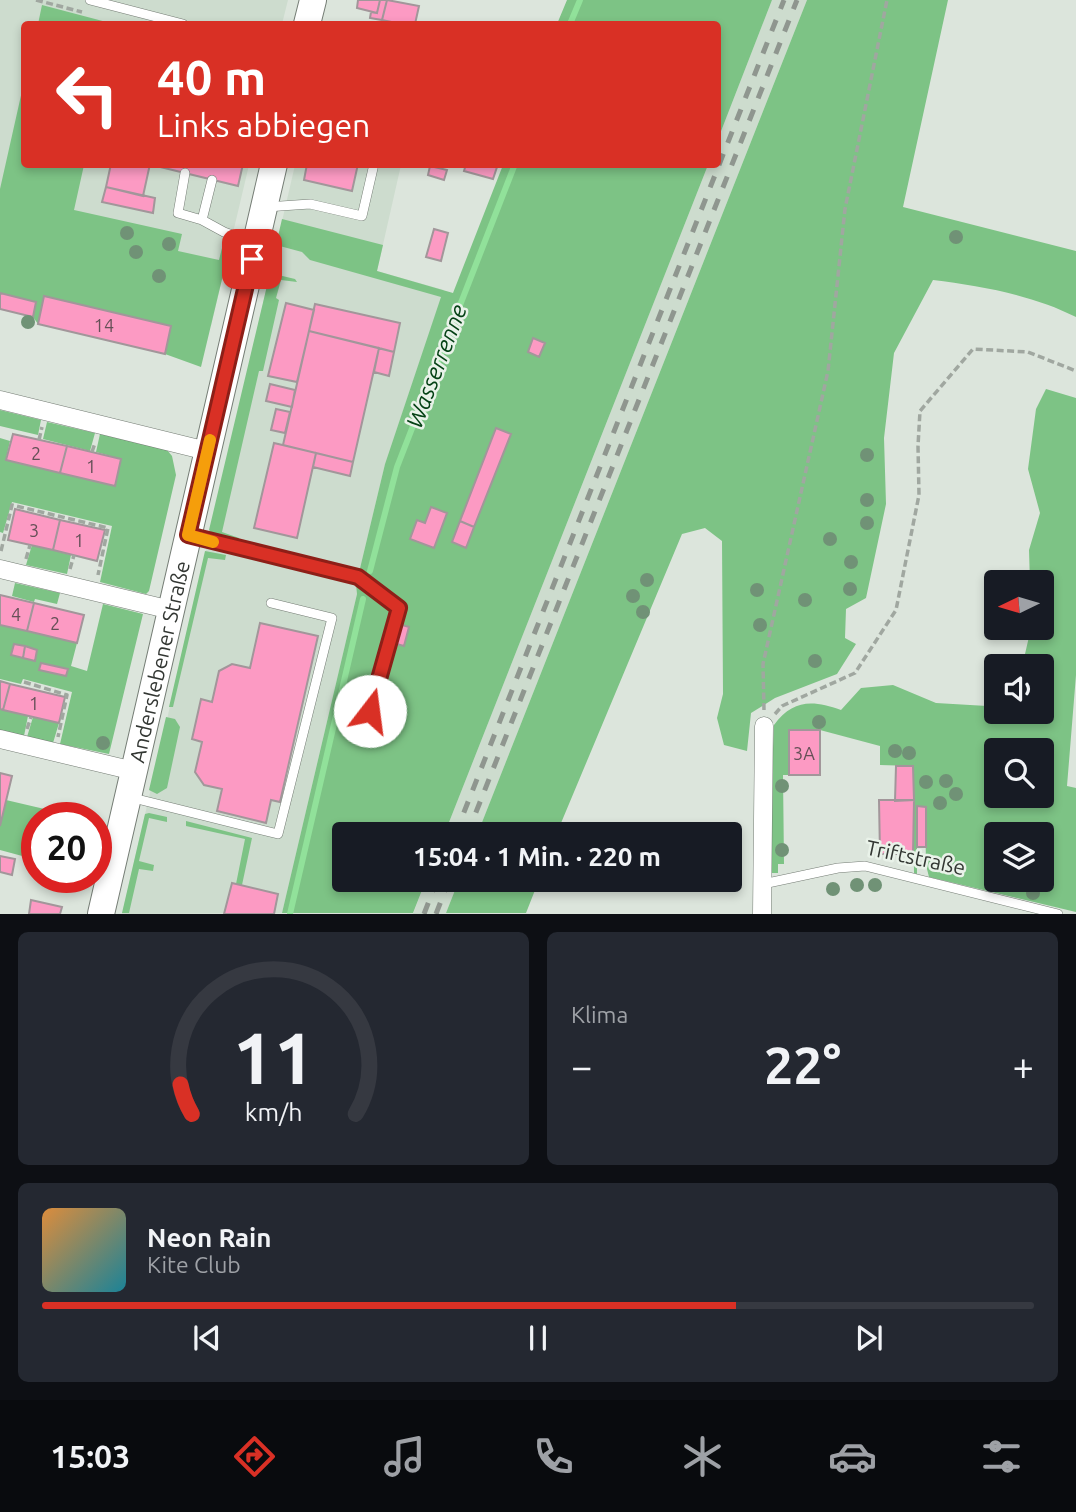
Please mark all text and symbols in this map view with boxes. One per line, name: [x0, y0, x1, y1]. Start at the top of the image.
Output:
icon: left: [42, 49, 133, 140]
text: 40 m: [157, 49, 266, 104]
text: Links abbiegen: [157, 107, 370, 143]
pin: [222, 229, 282, 289]
icon: arrive: [233, 240, 271, 278]
water label: Wasserrenne: [401, 301, 471, 431]
house number: 14: [94, 315, 114, 335]
house number: 2: [31, 443, 41, 463]
house number: 1: [86, 456, 96, 476]
house number: 3: [29, 520, 39, 540]
house number: 1: [74, 530, 84, 550]
street label: Anderslebener Straße: [124, 558, 194, 765]
north arrow: [984, 570, 1054, 640]
map controls: [984, 570, 1054, 892]
house number: 4: [11, 604, 21, 624]
house number: 2: [50, 613, 60, 633]
button: sound: [984, 654, 1054, 724]
position arrow: [333, 674, 407, 748]
house number: 1: [29, 693, 39, 713]
button: search: [984, 738, 1054, 808]
house number: 3A: [793, 743, 815, 763]
speed limit sign: 20: [21, 802, 112, 893]
button: layers: [984, 822, 1054, 892]
street label: Triftstraße: [864, 835, 968, 879]
text: 15:04 · 1 Min. · 220 m: [413, 842, 661, 871]
text: Klima: [571, 1002, 628, 1027]
text: 11: [232, 1017, 315, 1099]
text: 22°: [764, 1036, 841, 1094]
text: −: [571, 1045, 592, 1087]
text: +: [1013, 1045, 1034, 1087]
text: km/h: [245, 1098, 302, 1126]
text: Neon Rain: [147, 1223, 272, 1252]
text: Kite Club: [147, 1252, 241, 1277]
icon: previous: [188, 1319, 226, 1357]
icon: pause: [519, 1319, 557, 1357]
icon: next: [850, 1319, 888, 1357]
icon: directions: [230, 1432, 279, 1481]
icon: music: [380, 1432, 429, 1481]
icon: phone: [529, 1432, 578, 1481]
icon: climate: [678, 1432, 727, 1481]
icon: car: [828, 1432, 877, 1481]
icon: filters: [977, 1432, 1026, 1481]
text: 15:03: [50, 1438, 130, 1474]

